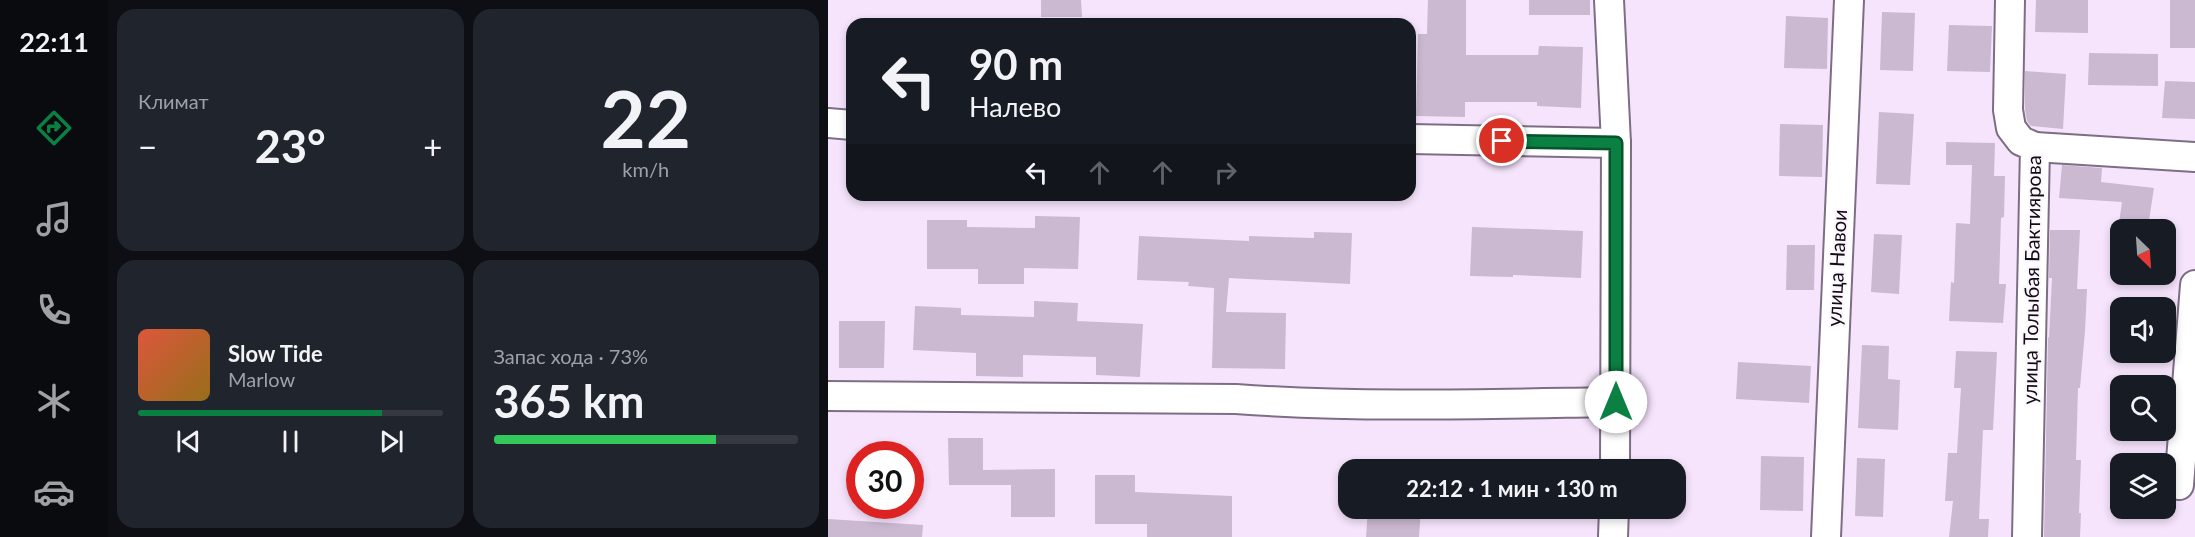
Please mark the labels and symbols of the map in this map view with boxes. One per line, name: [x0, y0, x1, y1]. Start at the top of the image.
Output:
pin: [1476, 115, 1527, 166]
street label: улица Толыбая Бактиярова: [2017, 155, 2045, 405]
street label: улица Навои: [1821, 209, 1851, 327]
north arrow: [2110, 219, 2176, 285]
position arrow: [1584, 370, 1648, 434]
speed limit sign: 30: [846, 441, 924, 519]

